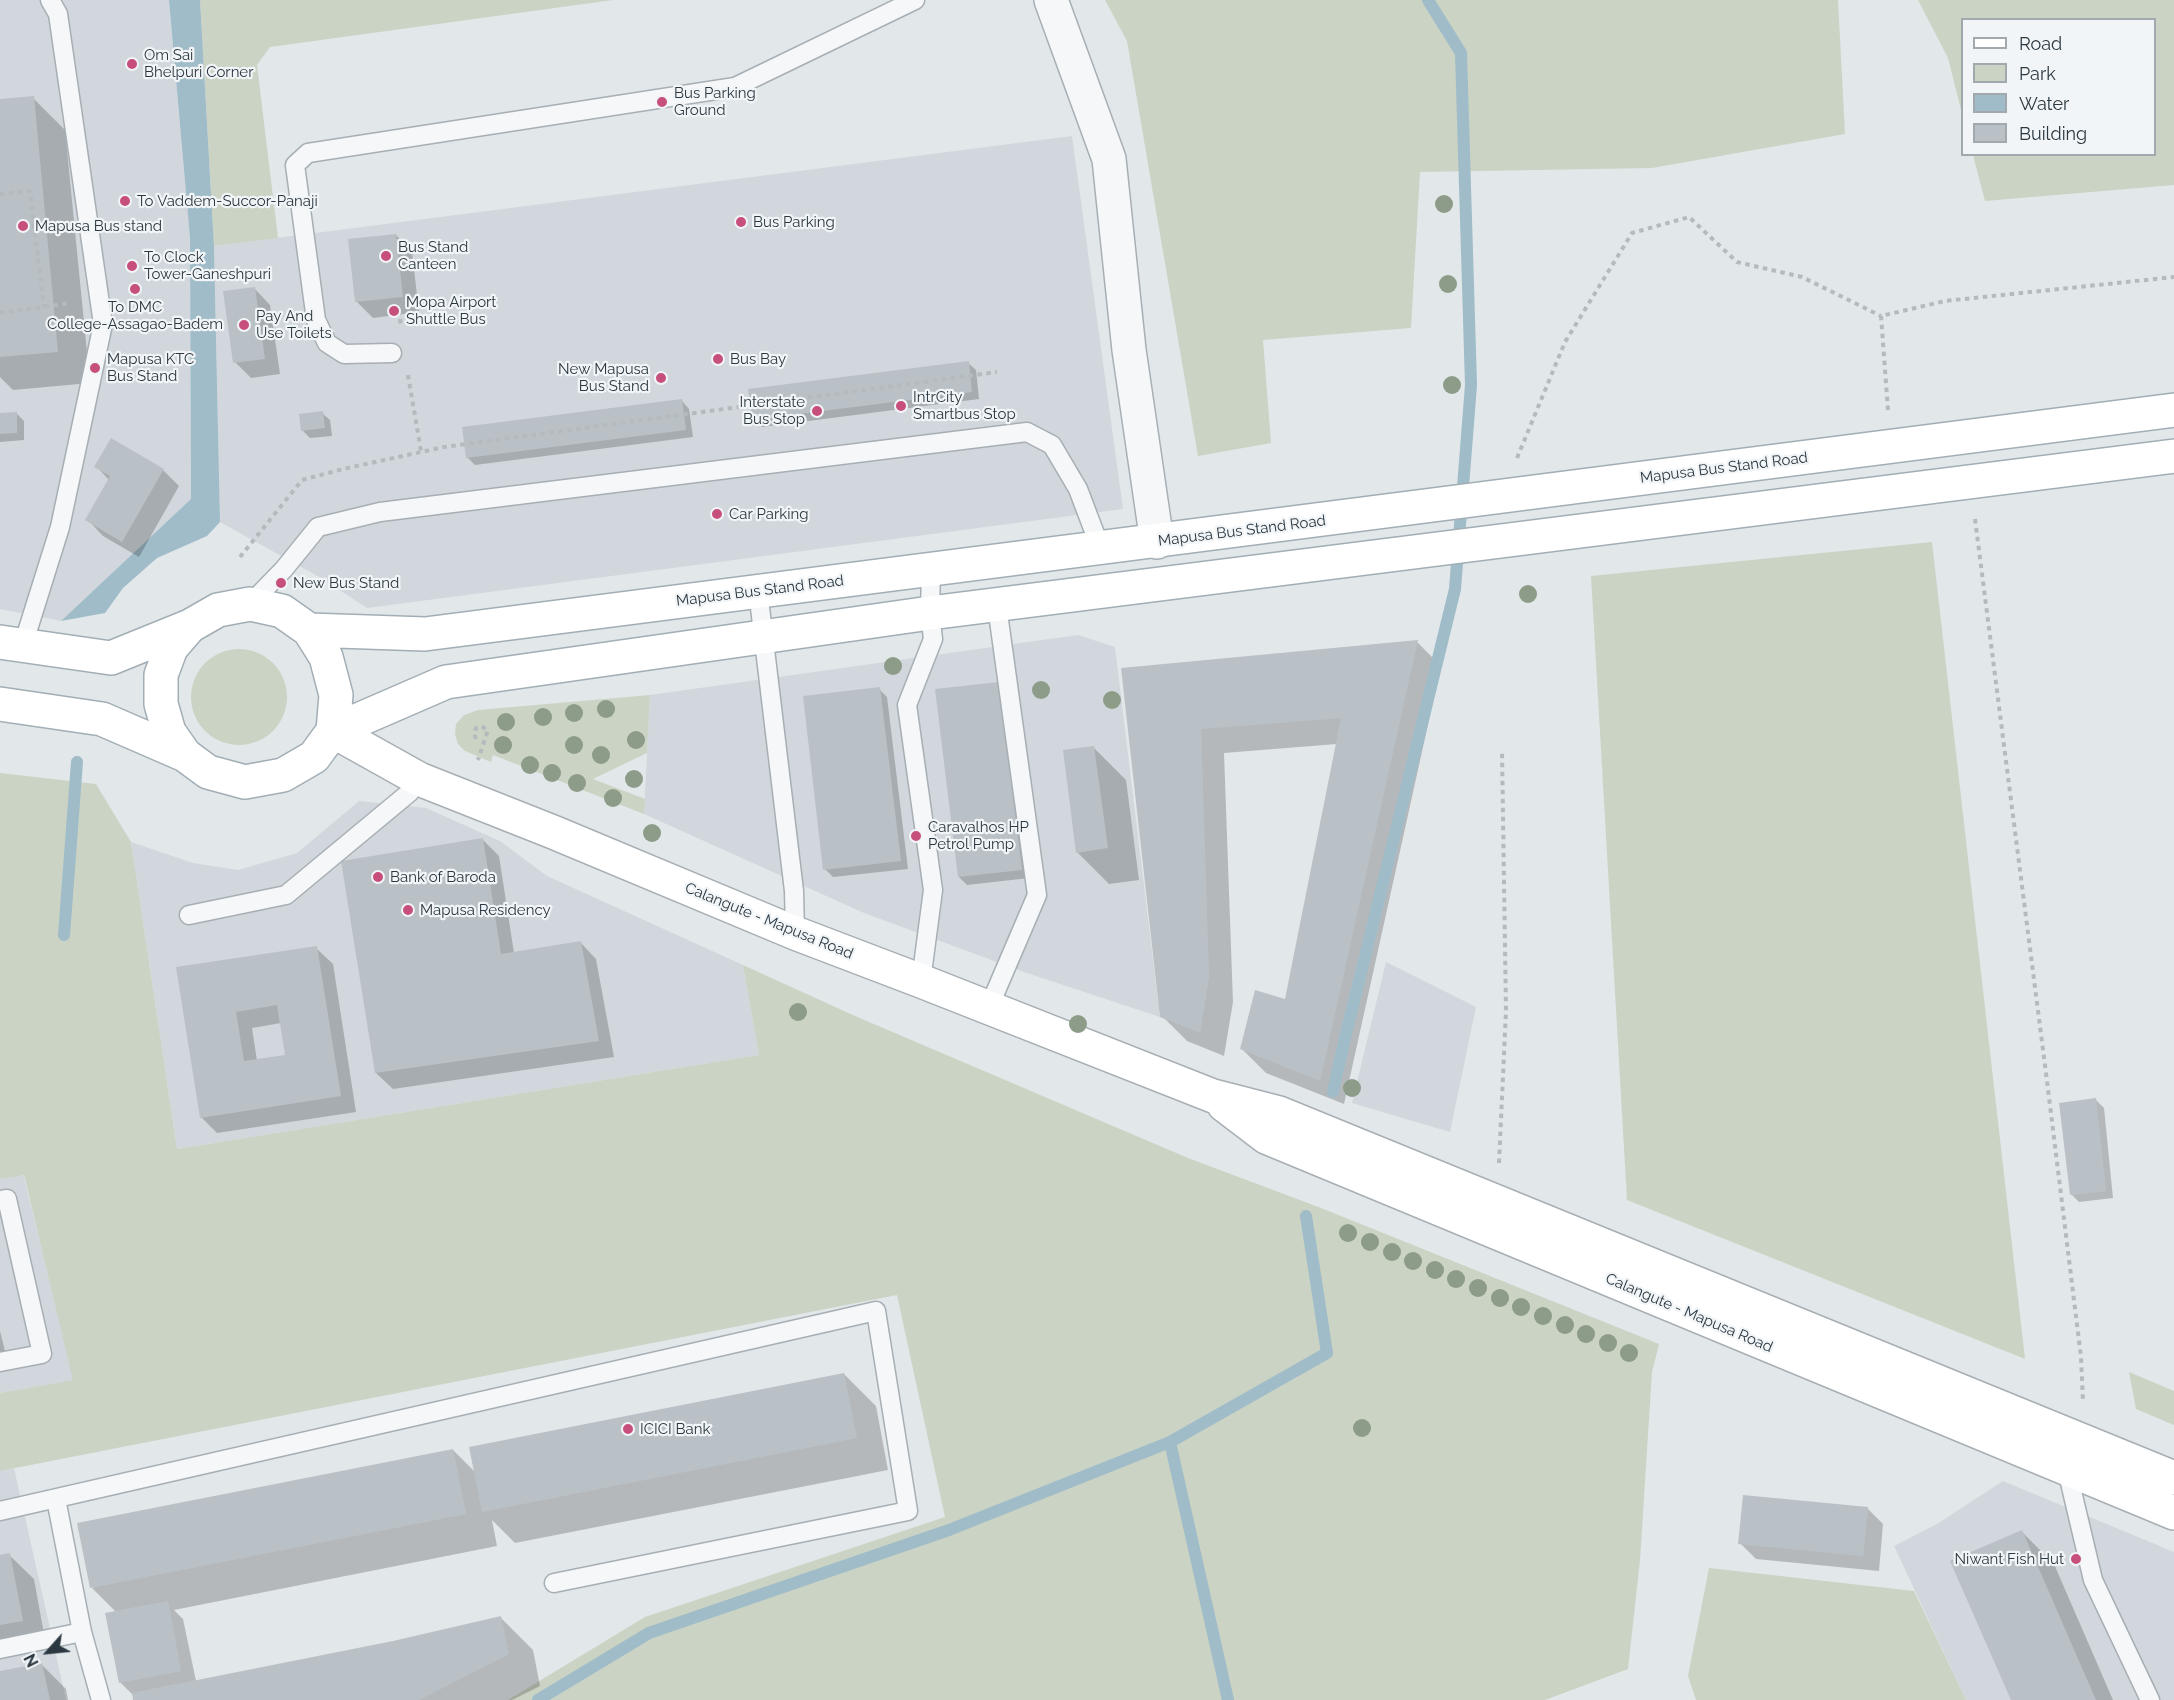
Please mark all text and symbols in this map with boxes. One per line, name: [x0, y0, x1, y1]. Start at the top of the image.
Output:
legend: [1961, 18, 2156, 156]
text: Road: [2019, 33, 2062, 54]
place label: Om Sai Bhelpuri Corner: [144, 46, 253, 81]
marker: Om Sai Bhelpuri Corner: [125, 57, 139, 71]
text: Park: [2019, 63, 2056, 84]
place label: Bus Parking Ground: [674, 84, 756, 119]
text: Water: [2019, 93, 2069, 114]
marker: Bus Parking Ground: [655, 95, 669, 109]
text: Building: [2019, 123, 2087, 144]
place label: To Vaddem-Succor-Panaji: [137, 192, 318, 210]
marker: To Vaddem-Succor-Panaji: [118, 194, 132, 208]
place label: Bus Parking: [753, 213, 835, 231]
marker: Bus Parking: [734, 215, 748, 229]
place label: Mapusa Bus stand: [35, 217, 162, 235]
marker: Mapusa Bus stand: [16, 219, 30, 233]
place label: Bus Stand Canteen: [398, 238, 468, 273]
place label: To Clock Tower-Ganeshpuri: [144, 248, 271, 283]
marker: Bus Stand Canteen: [379, 249, 393, 263]
marker: To Clock Tower-Ganeshpuri: [125, 259, 139, 273]
marker: To DMC College-Assagao-Badem: [128, 282, 142, 296]
place label: Mopa Airport Shuttle Bus: [406, 293, 496, 328]
place label: To DMC College-Assagao-Badem: [47, 298, 223, 333]
marker: Mopa Airport Shuttle Bus: [387, 304, 401, 318]
place label: Pay And Use Toilets: [256, 307, 332, 342]
marker: Pay And Use Toilets: [237, 318, 251, 332]
place label: Mapusa KTC Bus Stand: [107, 350, 194, 385]
place label: Bus Bay: [730, 350, 786, 368]
marker: Bus Bay: [711, 352, 725, 366]
place label: New Mapusa Bus Stand: [558, 360, 649, 395]
marker: Mapusa KTC Bus Stand: [88, 361, 102, 375]
marker: New Mapusa Bus Stand: [654, 371, 668, 385]
place label: IntrCity Smartbus Stop: [913, 388, 1016, 423]
place label: Interstate Bus Stop: [740, 393, 805, 428]
marker: IntrCity Smartbus Stop: [894, 399, 908, 413]
marker: Interstate Bus Stop: [810, 404, 824, 418]
street label: Mapusa Bus Stand Road: [1639, 449, 1809, 487]
place label: Car Parking: [729, 505, 808, 523]
marker: Car Parking: [710, 507, 724, 521]
street label: Mapusa Bus Stand Road: [1157, 512, 1327, 550]
street label: Mapusa Bus Stand Road: [675, 572, 845, 610]
place label: New Bus Stand: [293, 574, 399, 592]
marker: New Bus Stand: [274, 576, 288, 590]
place label: Caravalhos HP Petrol Pump: [928, 818, 1029, 853]
marker: Caravalhos HP Petrol Pump: [909, 829, 923, 843]
place label: Bank of Baroda: [390, 868, 496, 886]
marker: Bank of Baroda: [371, 870, 385, 884]
street label: Calangute - Mapusa Road: [682, 879, 856, 963]
place label: Mapusa Residency: [420, 901, 551, 919]
marker: Mapusa Residency: [401, 903, 415, 917]
street label: Calangute - Mapusa Road: [1603, 1270, 1775, 1356]
place label: ICICI Bank: [640, 1420, 710, 1438]
marker: ICICI Bank: [621, 1422, 635, 1436]
place label: Niwant Fish Hut: [1955, 1550, 2064, 1568]
marker: Niwant Fish Hut: [2069, 1552, 2083, 1566]
north arrow: [18, 1622, 78, 1682]
text: N: [20, 1651, 43, 1670]

